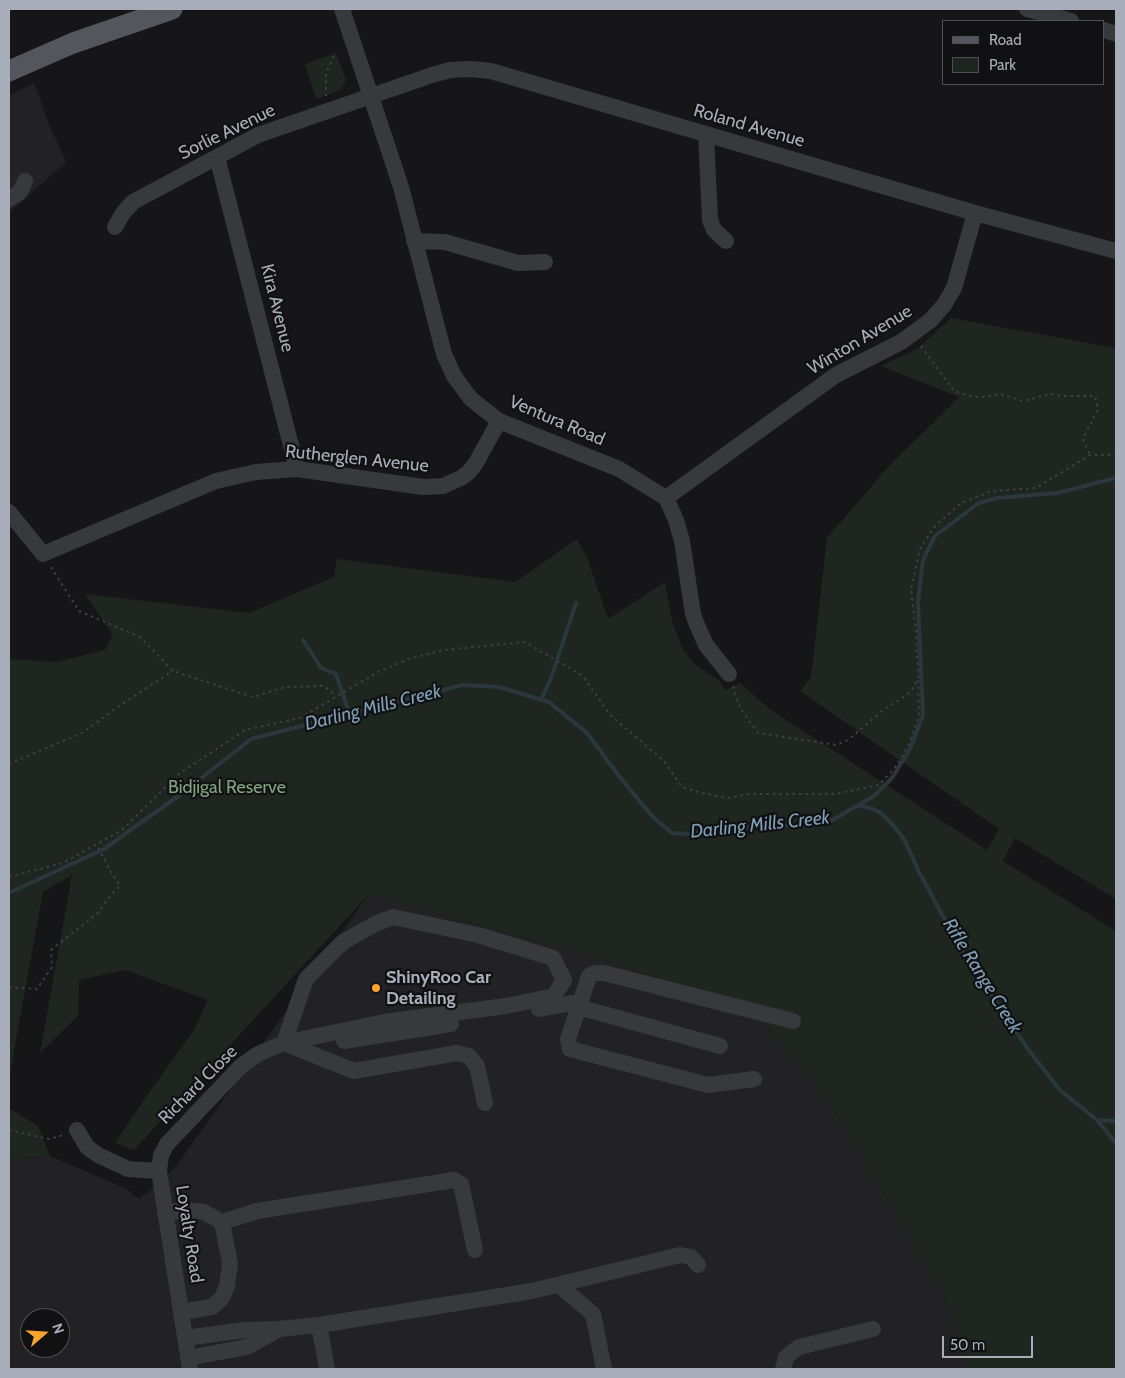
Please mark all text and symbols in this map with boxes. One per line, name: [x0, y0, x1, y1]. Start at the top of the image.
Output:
legend: [942, 20, 1105, 85]
text: Road: [989, 31, 1022, 49]
text: Park: [989, 56, 1016, 74]
street label: Sorlie Avenue: [175, 99, 279, 165]
street label: Roland Avenue: [691, 100, 807, 152]
street label: Kira Avenue: [256, 262, 298, 354]
street label: Winton Avenue: [804, 300, 916, 380]
street label: Ventura Road: [506, 391, 608, 451]
street label: Rutherglen Avenue: [284, 441, 430, 477]
water label: Darling Mills Creek: [302, 680, 444, 736]
park label: Bidjigal Reserve: [168, 777, 286, 799]
water label: Darling Mills Creek: [689, 806, 831, 844]
water label: Rifle Range Creek: [938, 914, 1026, 1038]
place label: ShinyRoo Car Detailing: [386, 967, 491, 1010]
marker: ShinyRoo Car Detailing: [370, 982, 382, 994]
street label: Richard Close: [154, 1041, 242, 1129]
street label: Loyalty Road: [171, 1184, 207, 1284]
north arrow: [20, 1308, 70, 1358]
text: N: [48, 1321, 68, 1336]
scale bar: [945, 1326, 1036, 1358]
text: 50 m: [950, 1336, 985, 1354]

